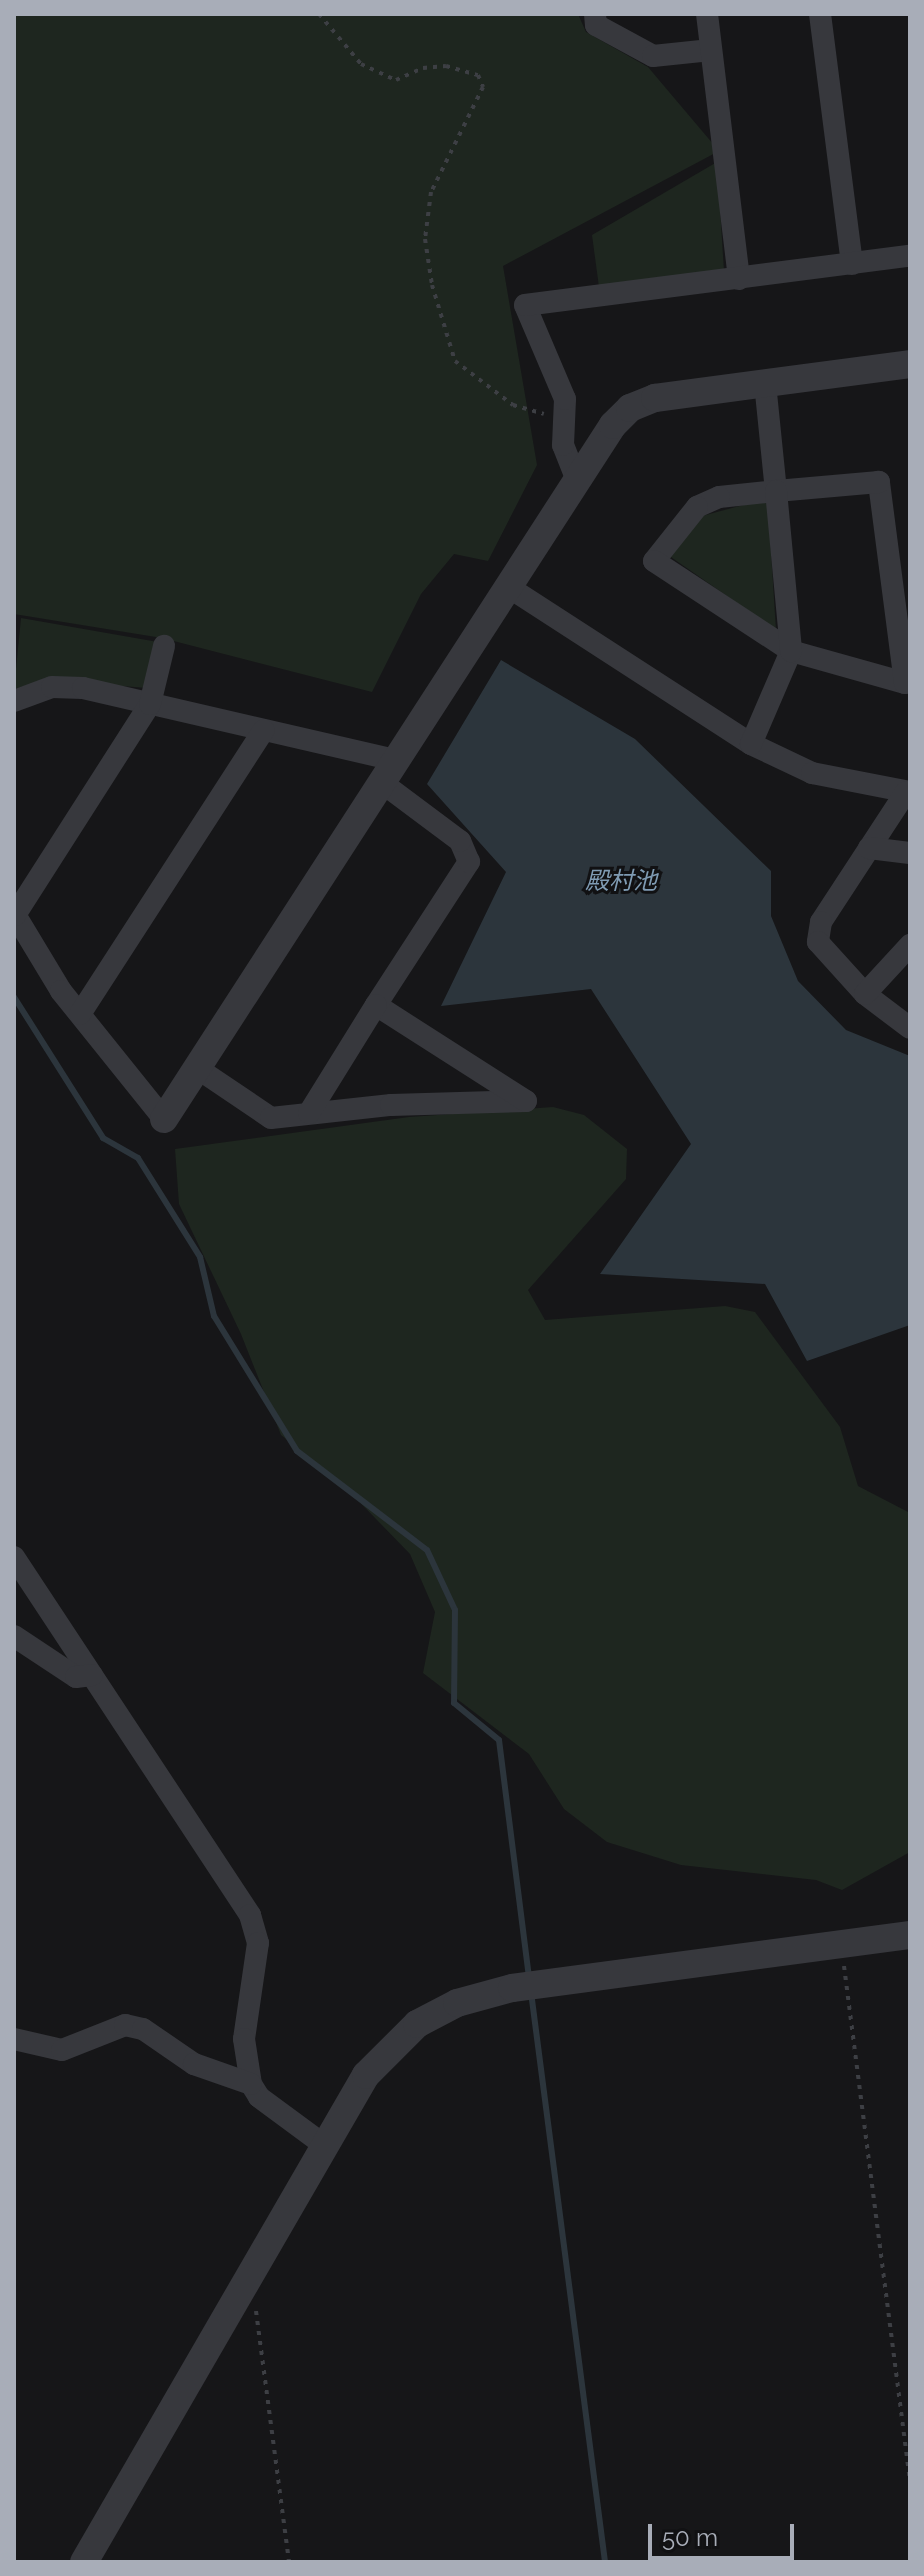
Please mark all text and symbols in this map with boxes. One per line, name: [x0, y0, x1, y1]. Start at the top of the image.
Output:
water label: 殿村池: [585, 867, 657, 895]
scale bar: [652, 2508, 798, 2558]
text: 50 m: [662, 2523, 718, 2552]

